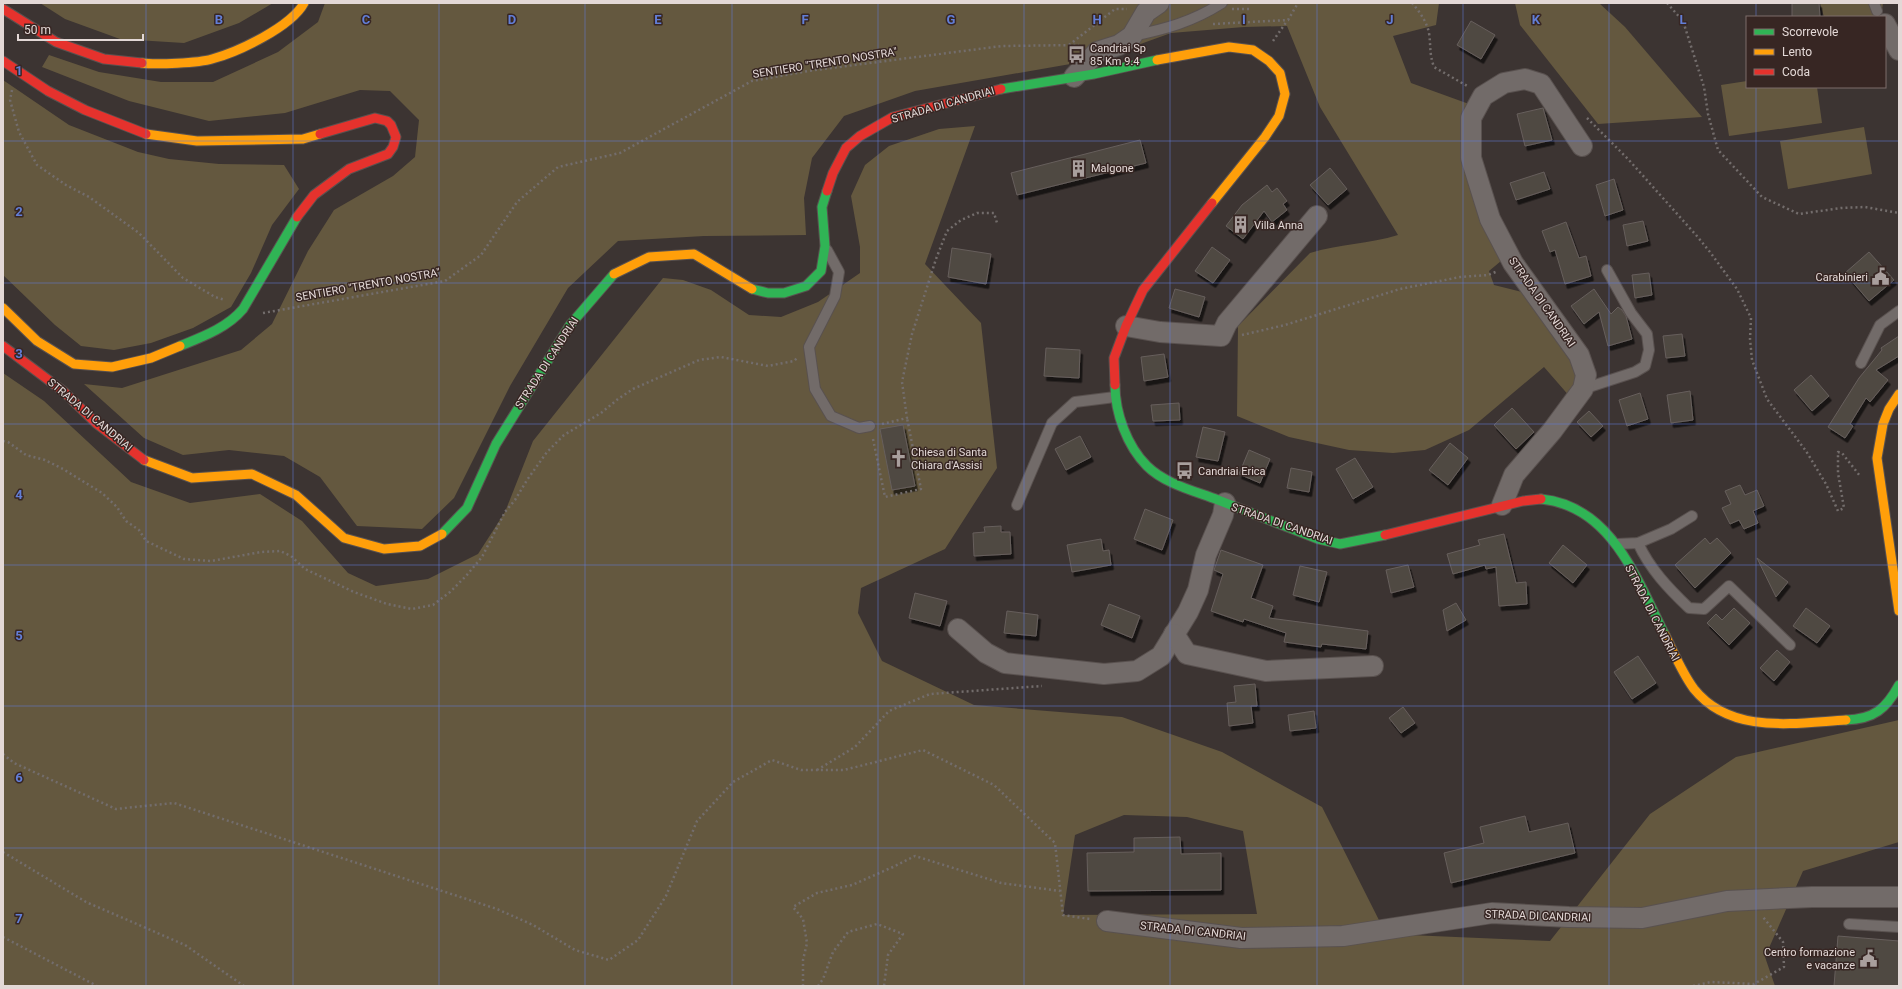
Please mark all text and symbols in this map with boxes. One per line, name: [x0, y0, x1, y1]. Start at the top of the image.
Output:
text: B: [215, 12, 223, 27]
text: C: [362, 12, 371, 27]
text: D: [508, 12, 516, 27]
text: E: [654, 12, 662, 27]
text: F: [801, 12, 809, 27]
text: G: [947, 12, 956, 27]
text: H: [1092, 12, 1102, 27]
text: I: [1242, 12, 1246, 27]
text: J: [1386, 12, 1394, 27]
text: K: [1532, 12, 1541, 27]
text: L: [1679, 12, 1687, 27]
scale bar: [18, 16, 143, 42]
legend: [1746, 16, 1886, 88]
text: 50 m: [24, 23, 51, 37]
text: Scorrevole: [1782, 25, 1838, 39]
place label: Candriai Sp 85 Km 9.4: [1090, 42, 1146, 68]
bus stop icon: Candriai Sp 85 Km 9.4: [1067, 44, 1087, 64]
street label: SENTIERO "TRENTO NOSTRA": [752, 45, 898, 81]
text: Lento: [1782, 45, 1812, 59]
text: 1: [15, 63, 23, 78]
text: Coda: [1782, 65, 1810, 79]
street label: STRADA DI CANDRIAI: [890, 84, 996, 126]
building icon: Malgone: [1068, 158, 1088, 178]
place label: Malgone: [1091, 162, 1134, 175]
text: 2: [15, 204, 23, 219]
building icon: Villa Anna: [1231, 215, 1251, 235]
place label: Villa Anna: [1254, 219, 1303, 232]
street label: STRADA DI CANDRIAI: [1506, 255, 1578, 349]
street label: SENTIERO "TRENTO NOSTRA": [295, 266, 441, 304]
public building icon: Carabinieri: [1871, 267, 1891, 287]
place label: Carabinieri: [1816, 271, 1868, 284]
street label: STRADA DI CANDRIAI: [513, 315, 581, 411]
text: 3: [15, 346, 23, 361]
street label: STRADA DI CANDRIAI: [45, 376, 135, 454]
place label: Chiesa di Santa Chiara d'Assisi: [911, 446, 987, 472]
church icon: Chiesa di Santa Chiara d'Assisi: [888, 448, 908, 468]
bus stop icon: Candriai Erica: [1175, 461, 1195, 481]
place label: Candriai Erica: [1198, 465, 1266, 478]
text: 4: [15, 487, 23, 502]
street label: STRADA DI CANDRIAI: [1230, 501, 1334, 547]
street label: STRADA DI CANDRIAI: [1622, 563, 1682, 663]
text: 5: [15, 628, 23, 643]
text: 6: [15, 770, 23, 785]
street label: STRADA DI CANDRIAI: [1485, 908, 1591, 924]
text: 7: [15, 911, 23, 926]
street label: STRADA DI CANDRIAI: [1139, 919, 1247, 943]
place label: Centro formazione e vacanze: [1764, 946, 1855, 972]
public building icon: Centro formazione e vacanze: [1858, 948, 1878, 968]

